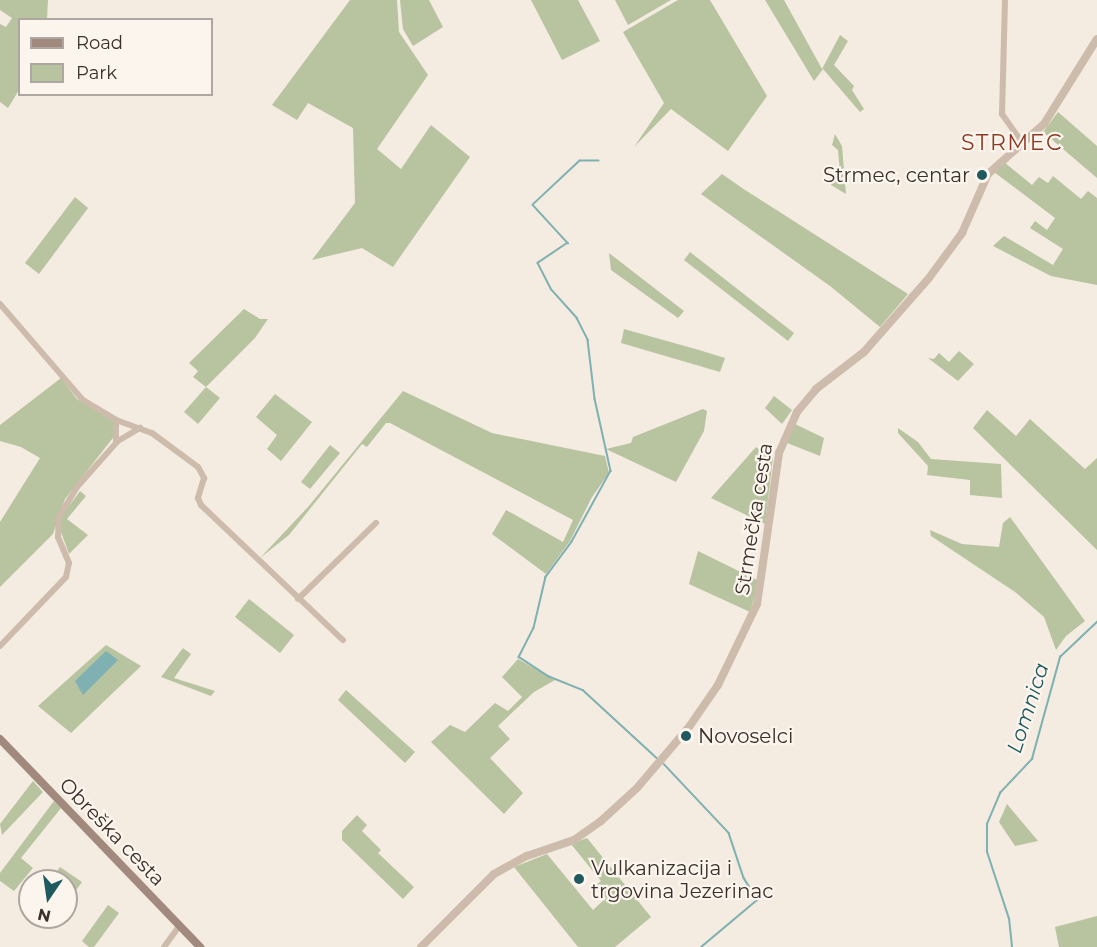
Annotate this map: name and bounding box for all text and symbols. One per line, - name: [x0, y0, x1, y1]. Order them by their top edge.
- legend: [18, 18, 213, 96]
- text: Road: [76, 32, 123, 54]
- text: Park: [76, 62, 117, 84]
- district label: STRMEC: [961, 130, 1063, 156]
- place label: Strmec, centar: [823, 163, 970, 187]
- marker: Strmec, centar: [975, 168, 989, 182]
- street label: Strmečka cesta: [730, 441, 778, 597]
- water label: Lomnica: [1002, 660, 1054, 756]
- place label: Novoselci: [698, 724, 793, 748]
- marker: Novoselci: [679, 729, 693, 743]
- street label: Obreška cesta: [54, 773, 170, 891]
- place label: Vulkanizacija i trgovina Jezerinac: [591, 856, 774, 903]
- north arrow: [18, 869, 78, 929]
- marker: Vulkanizacija i trgovina Jezerinac: [572, 872, 586, 886]
- text: N: [36, 904, 53, 926]

